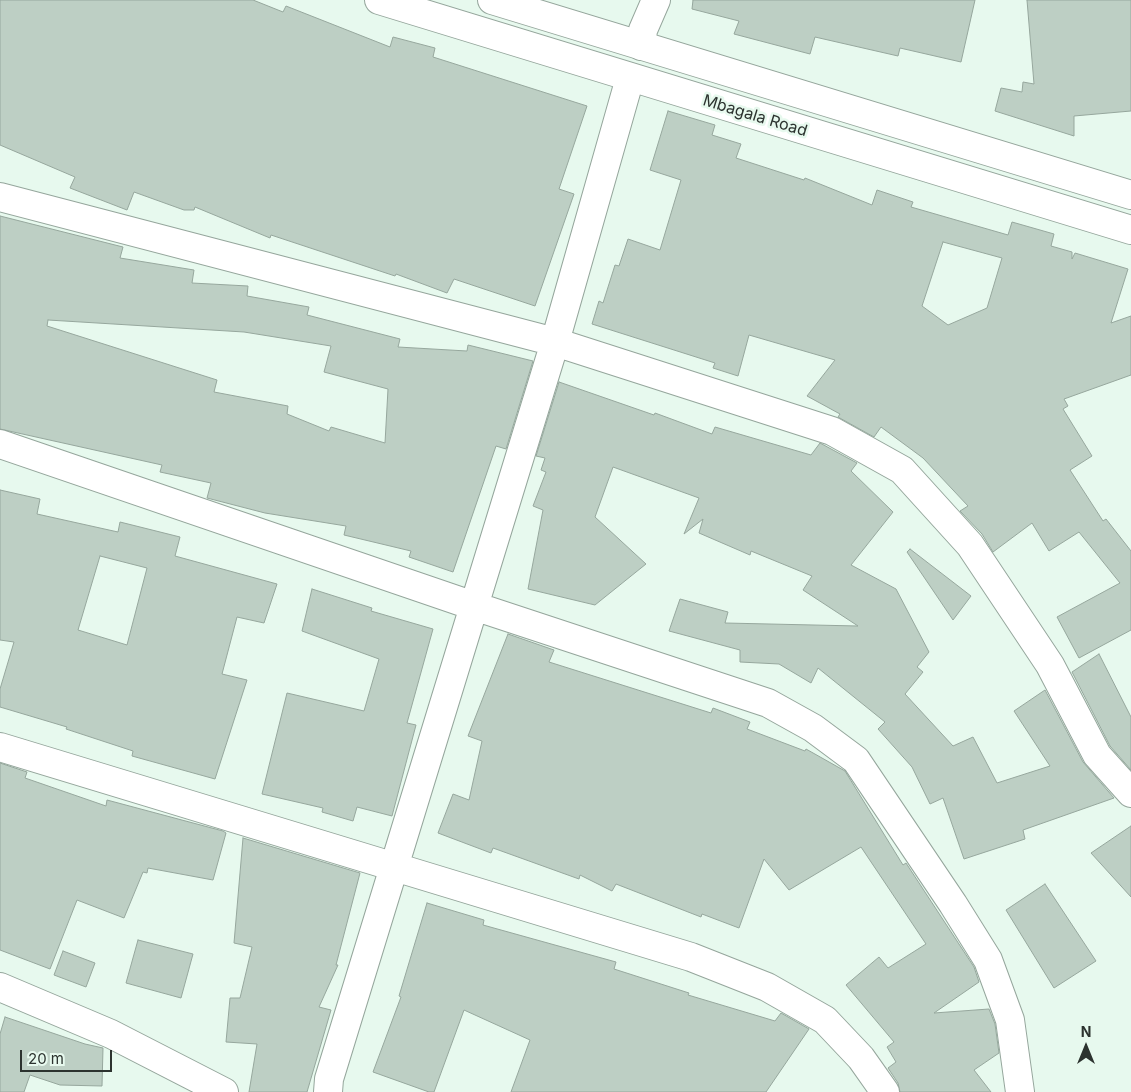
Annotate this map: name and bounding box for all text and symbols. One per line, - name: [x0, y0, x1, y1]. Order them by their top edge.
- street label: Mbagala Road: [700, 91, 810, 141]
- north arrow: [1061, 1022, 1111, 1072]
- text: N: [1081, 1023, 1091, 1040]
- scale bar: [22, 1040, 115, 1072]
- text: 20 m: [28, 1049, 64, 1068]

